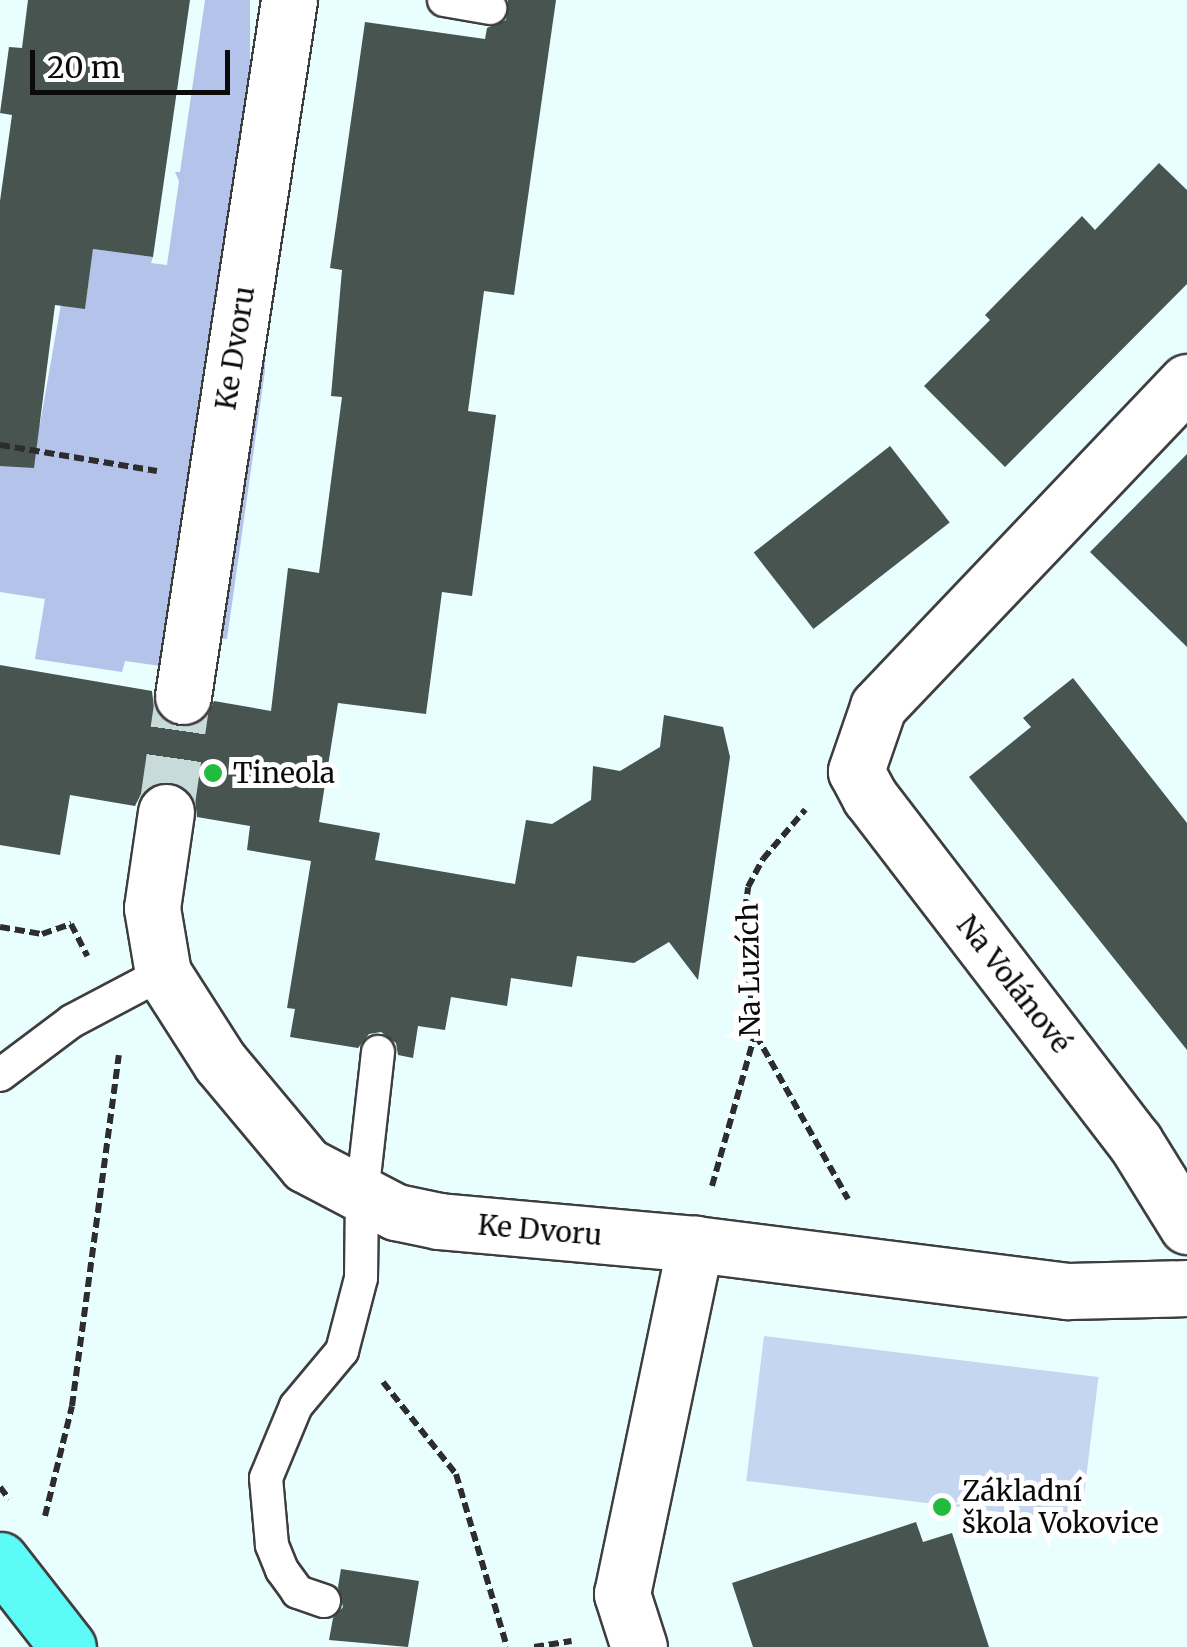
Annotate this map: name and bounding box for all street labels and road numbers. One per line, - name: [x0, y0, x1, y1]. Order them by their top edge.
- street label: Ke Dvoru: [209, 284, 261, 412]
- street label: Na Luzích: [731, 903, 767, 1037]
- street label: Na Volánové: [950, 909, 1078, 1059]
- street label: Ke Dvoru: [476, 1208, 604, 1252]

